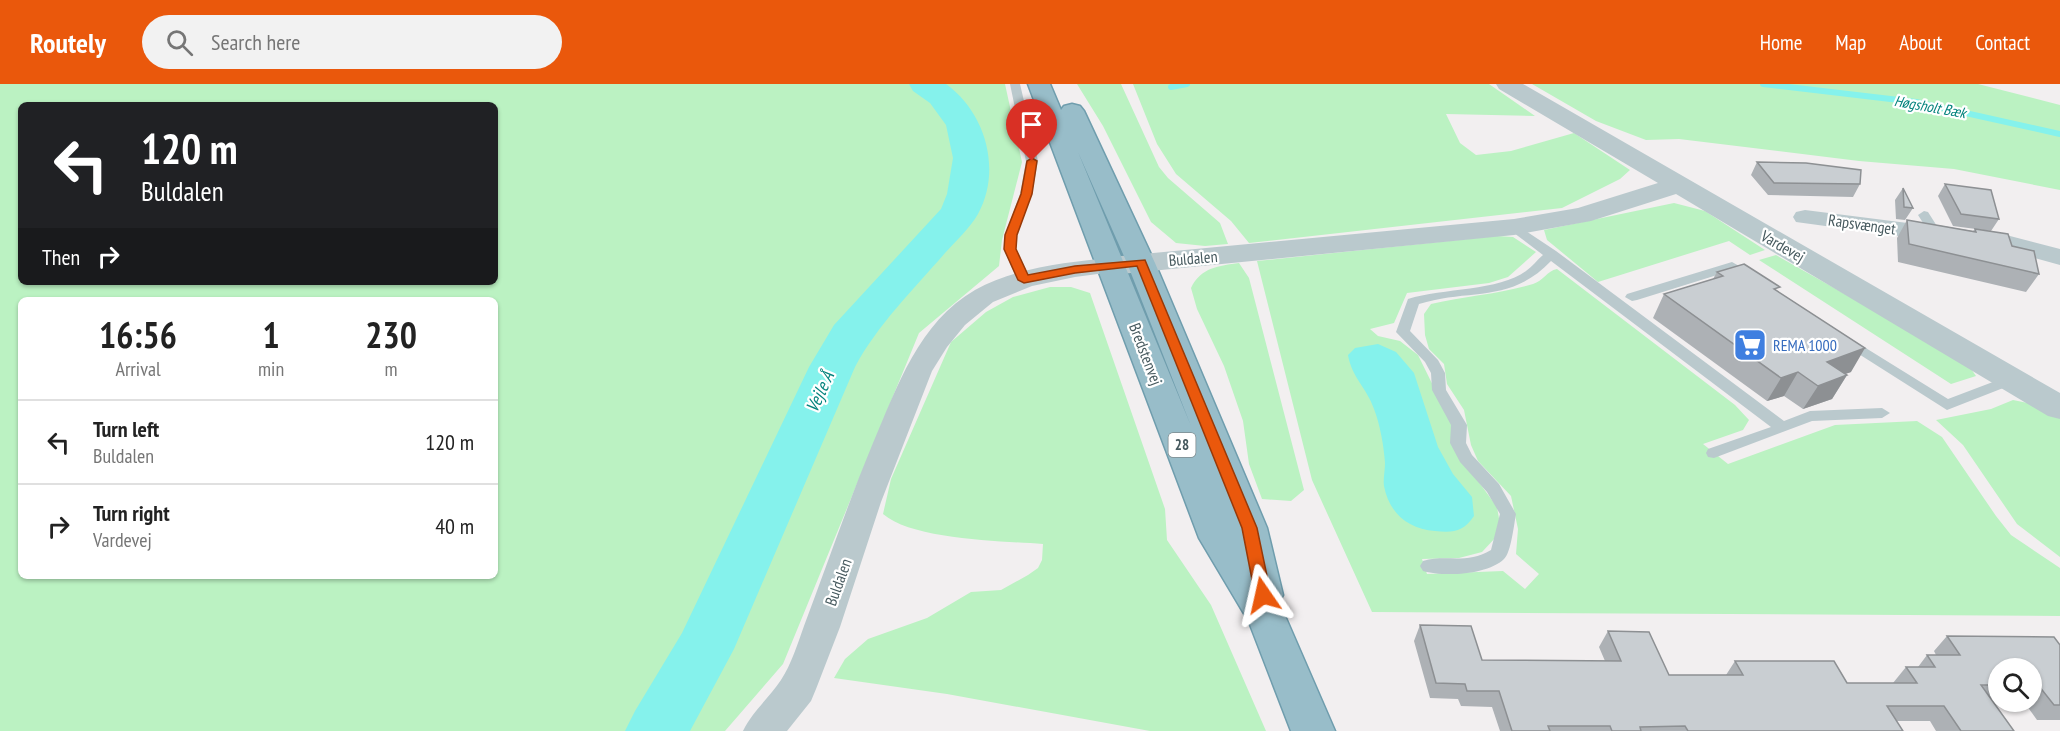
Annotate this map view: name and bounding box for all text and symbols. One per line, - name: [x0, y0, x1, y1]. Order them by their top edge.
- search box: [142, 15, 562, 69]
- text: Routely: [30, 24, 106, 61]
- icon: search: [163, 26, 196, 59]
- text: Search here: [211, 28, 300, 56]
- text: Home: [1760, 29, 1802, 56]
- text: Map: [1835, 29, 1866, 56]
- text: About: [1899, 29, 1942, 56]
- text: Contact: [1975, 29, 2030, 56]
- water label: Høgsholt Bæk: [1893, 91, 1970, 123]
- pin: [1006, 99, 1057, 161]
- icon: arrive: [1015, 108, 1048, 141]
- text: 120 m: [141, 121, 238, 176]
- icon: left: [42, 126, 120, 204]
- text: Buldalen: [141, 174, 224, 208]
- street label: Rapsvænget: [1827, 209, 1898, 239]
- street label: Vardevej: [1757, 225, 1808, 266]
- icon: right: [92, 240, 125, 273]
- text: Then: [42, 243, 80, 271]
- street label: Buldalen: [1168, 246, 1218, 270]
- text: 16:56: [99, 311, 177, 358]
- text: 1: [262, 311, 280, 358]
- text: 230: [365, 311, 417, 358]
- street label: Bredstenvej: [1125, 320, 1167, 388]
- supermarket icon: REMA 1000: [1732, 327, 1768, 363]
- place label: REMA 1000: [1773, 335, 1837, 355]
- text: Arrival: [115, 356, 161, 382]
- text: min: [258, 356, 284, 382]
- text: m: [385, 356, 398, 382]
- water label: Vejle Å: [800, 366, 840, 416]
- text: Turn left: [93, 415, 159, 443]
- icon: left: [42, 426, 75, 459]
- text: 120 m: [425, 428, 474, 456]
- road number: 28: [1168, 433, 1196, 457]
- text: Buldalen: [93, 443, 154, 469]
- text: Turn right: [93, 499, 170, 527]
- icon: right: [42, 510, 75, 543]
- text: 40 m: [435, 512, 474, 540]
- text: Vardevej: [93, 527, 152, 553]
- street label: Buldalen: [820, 556, 856, 608]
- position arrow: [1231, 563, 1295, 627]
- map controls: [1988, 658, 2042, 712]
- button: search: [1988, 658, 2042, 712]

